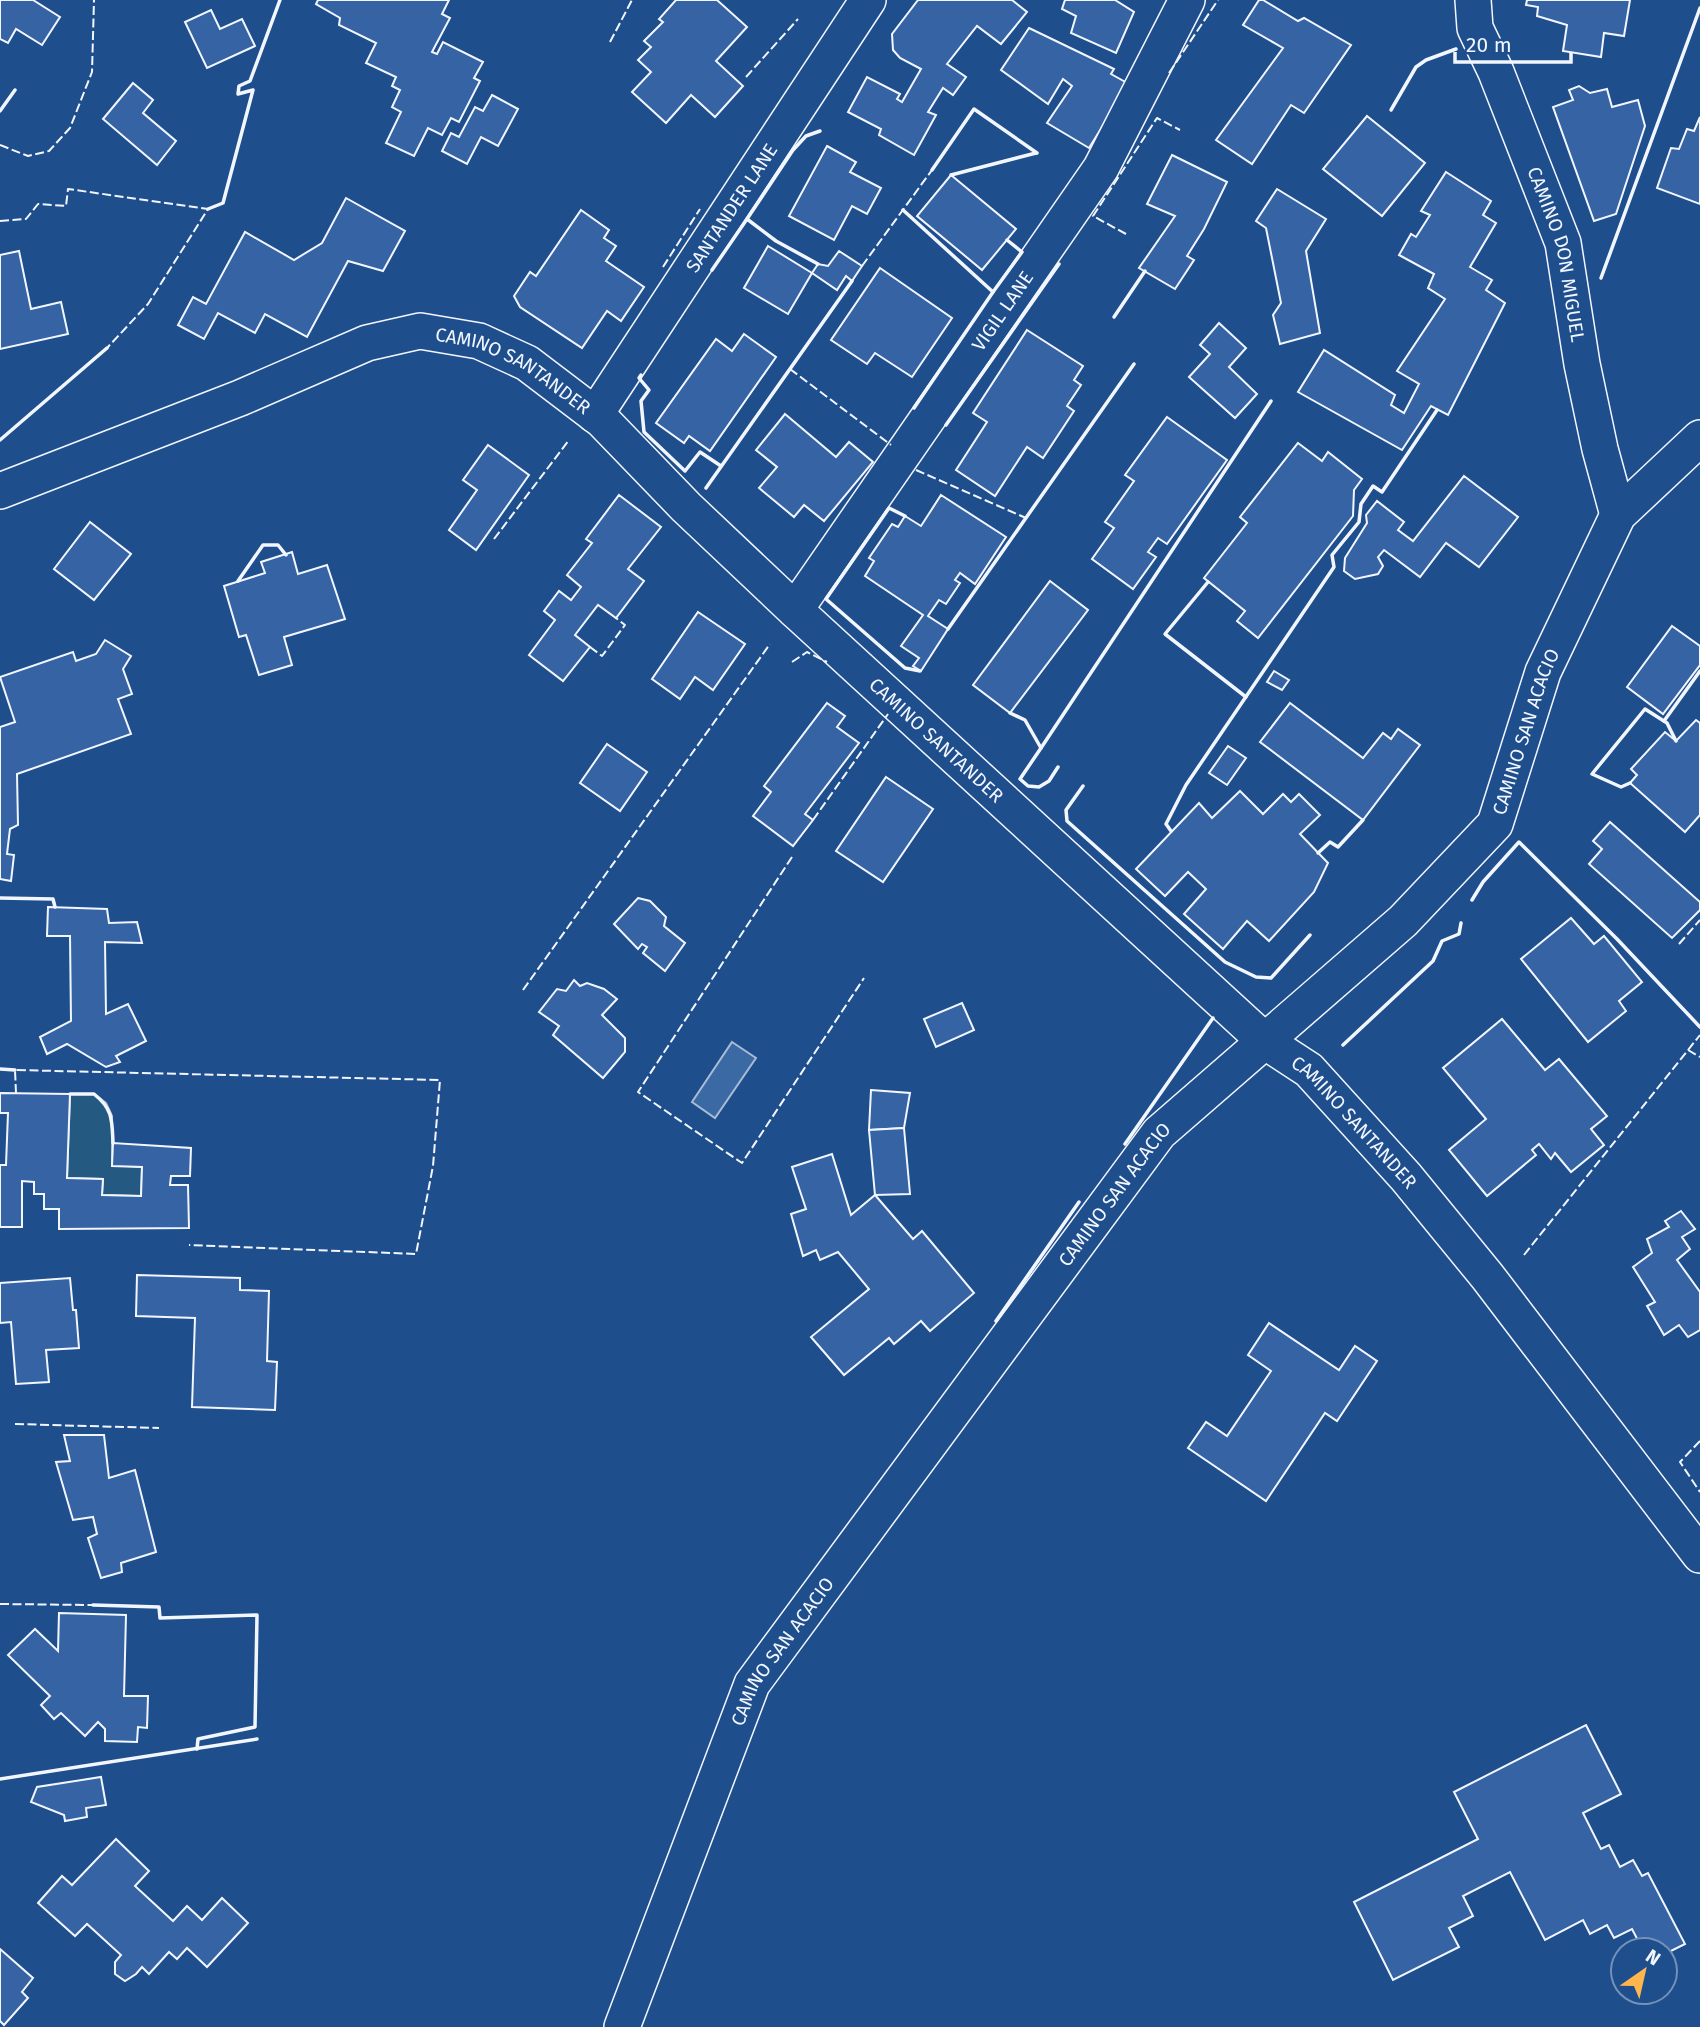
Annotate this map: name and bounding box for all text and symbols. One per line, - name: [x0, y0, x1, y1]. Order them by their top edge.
- scale bar: [1455, 21, 1570, 65]
- text: 20 m: [1466, 32, 1512, 58]
- street label: SANTANDER LANE: [681, 139, 782, 277]
- street label: CAMINO DON MIGUEL: [1522, 163, 1589, 344]
- street label: VIGIL LANE: [967, 267, 1038, 355]
- street label: CAMINO SANTANDER: [434, 323, 596, 420]
- street label: CAMINO SAN ACACIO: [1488, 645, 1564, 818]
- street label: CAMINO SANTANDER: [864, 673, 1008, 808]
- street label: CAMINO SANTANDER: [1287, 1051, 1422, 1194]
- street label: CAMINO SAN ACACIO: [1053, 1117, 1175, 1271]
- street label: CAMINO SAN ACACIO: [726, 1573, 839, 1729]
- north arrow: [1609, 1936, 1679, 2006]
- text: N: [1642, 1944, 1665, 1970]

